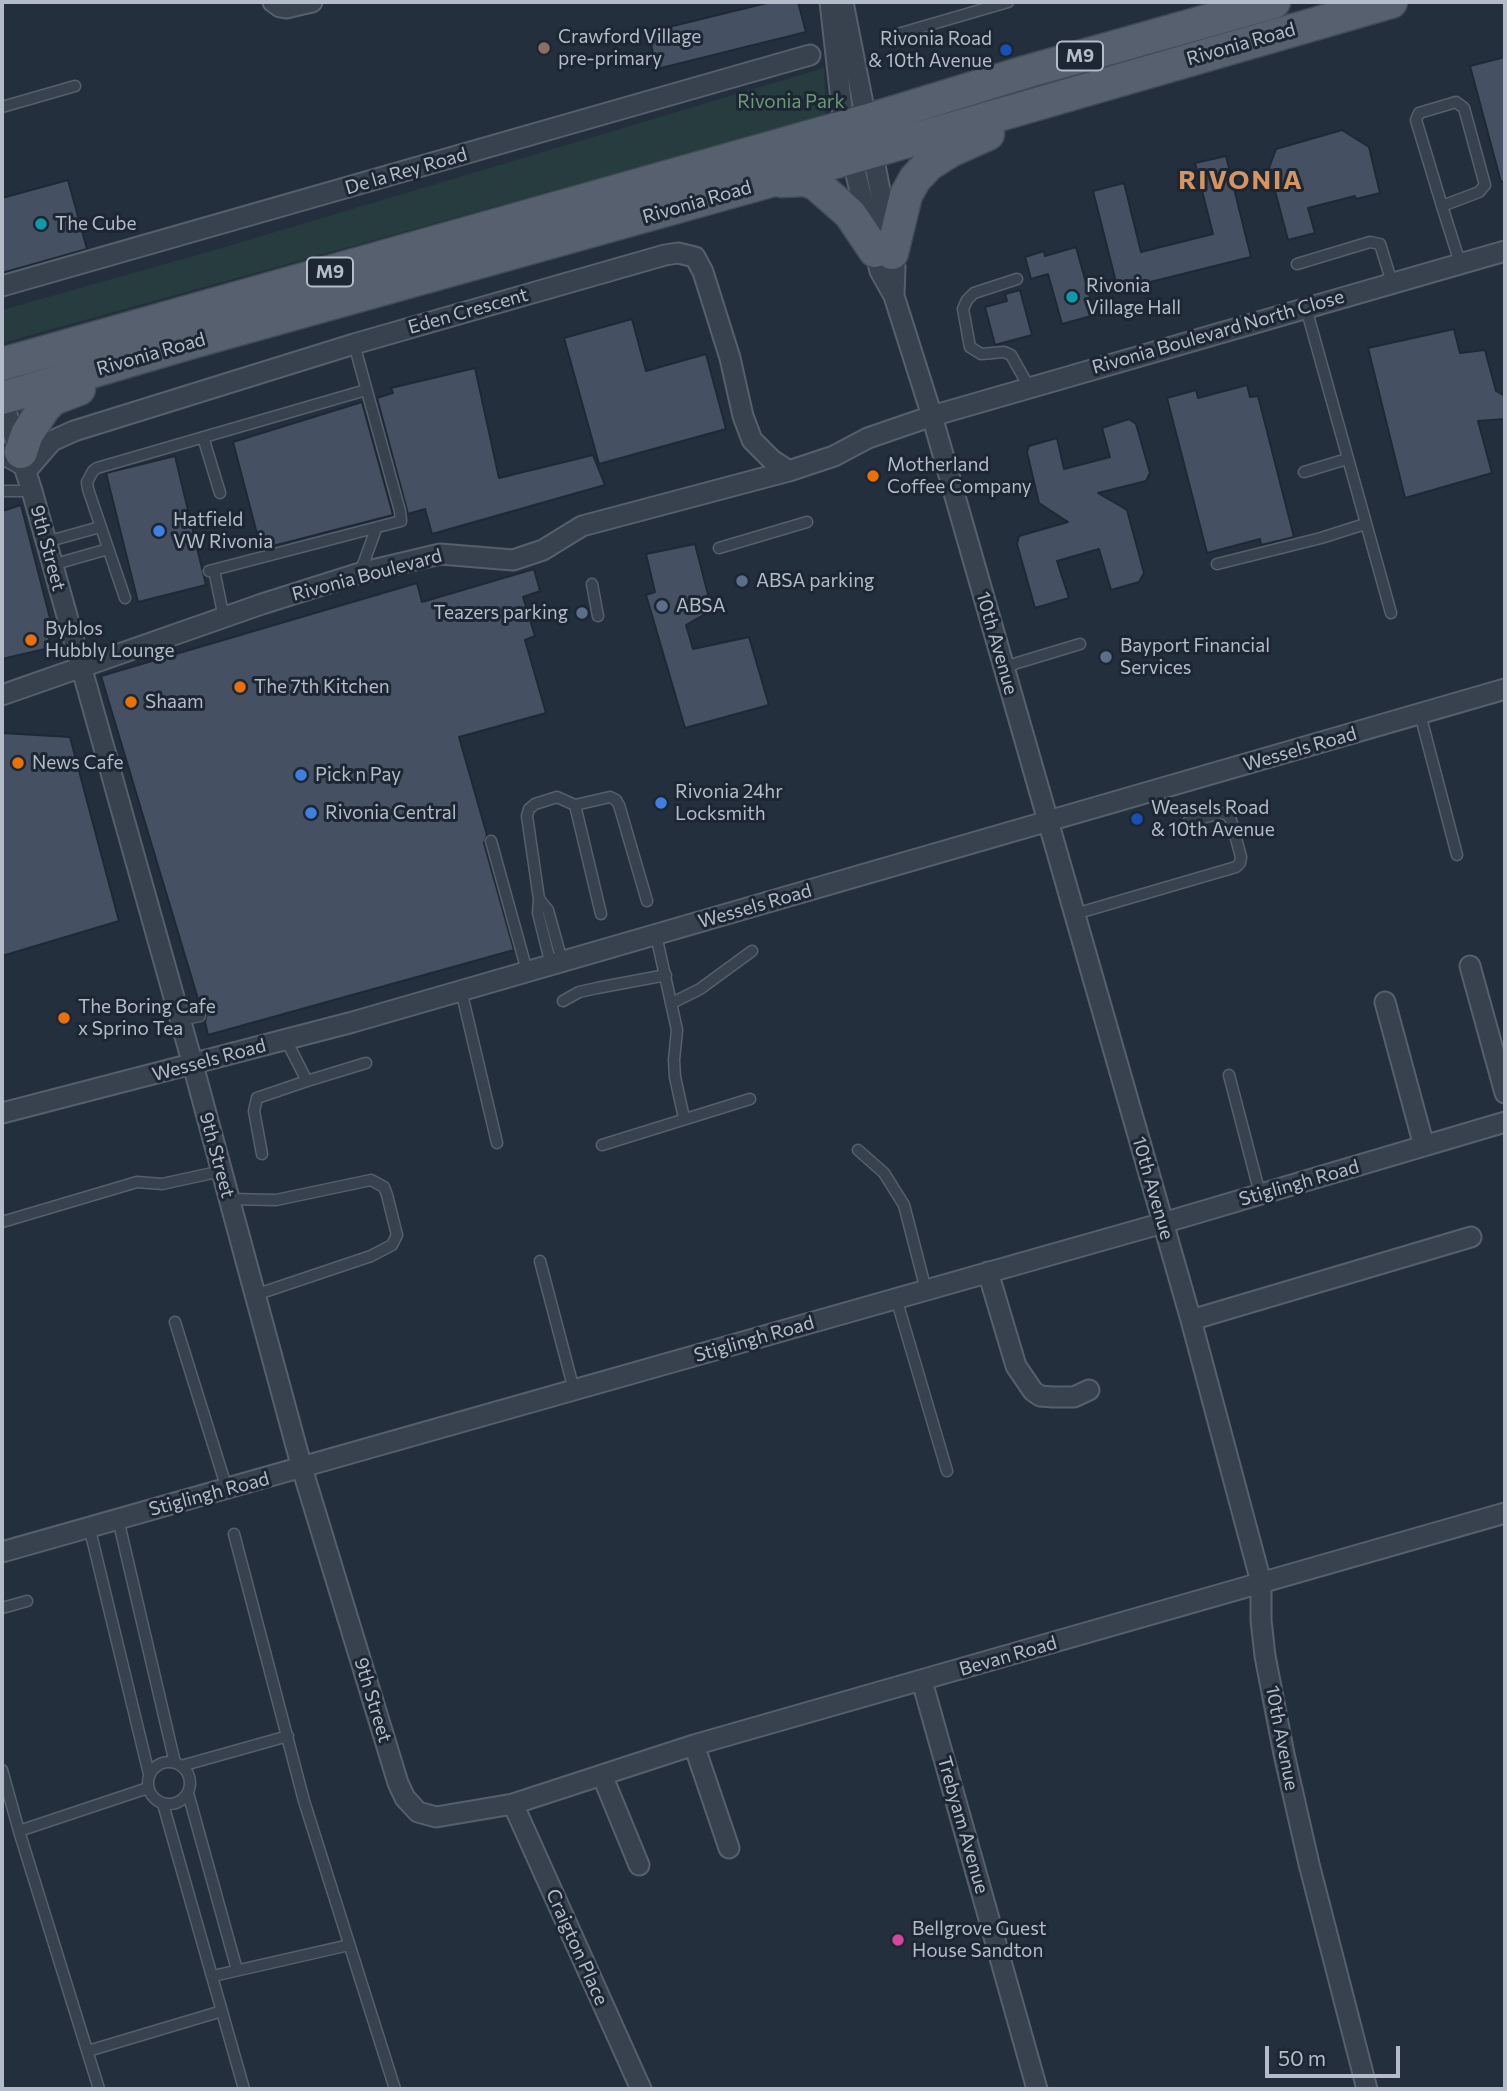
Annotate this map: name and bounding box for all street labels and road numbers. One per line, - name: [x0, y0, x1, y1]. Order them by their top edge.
- street label: Rivonia Road: [1184, 18, 1298, 70]
- road number: M9: [1057, 42, 1103, 70]
- street label: De la Rey Road: [342, 143, 470, 199]
- street label: Rivonia Road: [640, 176, 754, 228]
- road number: M9: [307, 258, 353, 286]
- street label: Eden Crescent: [405, 283, 531, 339]
- street label: Rivonia Boulevard North Close: [1089, 285, 1347, 379]
- street label: Rivonia Road: [94, 328, 208, 380]
- street label: 9th Street: [26, 503, 70, 593]
- street label: Rivonia Boulevard: [290, 544, 444, 606]
- street label: 10th Avenue: [971, 589, 1023, 697]
- street label: Wessels Road: [1241, 722, 1359, 776]
- street label: Wessels Road: [696, 879, 814, 933]
- street label: Wessels Road: [150, 1034, 268, 1086]
- street label: 9th Street: [195, 1110, 239, 1200]
- street label: 10th Avenue: [1127, 1134, 1179, 1242]
- street label: Stiglingh Road: [1236, 1155, 1362, 1211]
- street label: Stiglingh Road: [691, 1311, 817, 1367]
- street label: Stiglingh Road: [146, 1467, 272, 1521]
- street label: Bevan Road: [957, 1631, 1059, 1681]
- street label: 9th Street: [349, 1655, 397, 1745]
- street label: 10th Avenue: [1261, 1684, 1303, 1792]
- street label: Trebyam Avenue: [932, 1754, 994, 1896]
- street label: Craigton Place: [541, 1885, 613, 2009]

